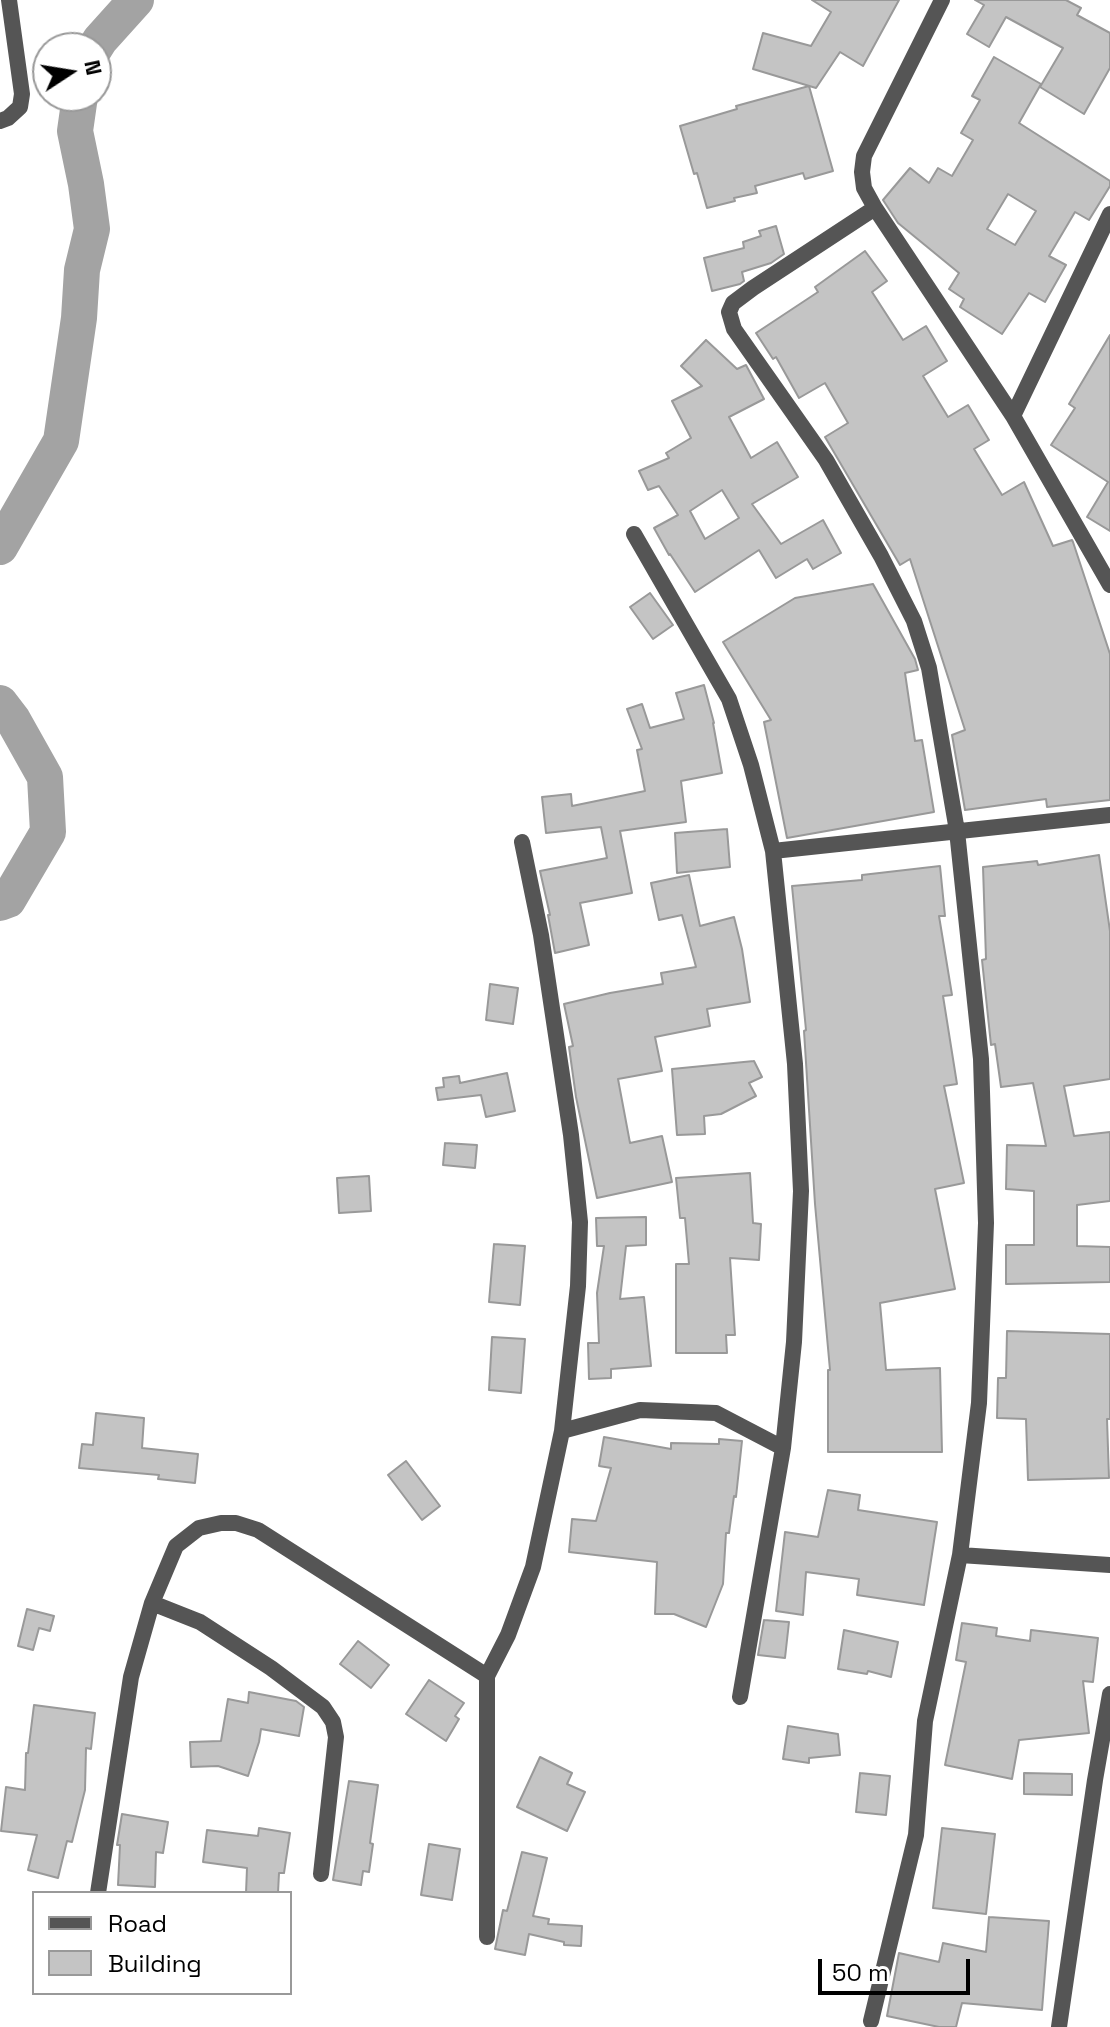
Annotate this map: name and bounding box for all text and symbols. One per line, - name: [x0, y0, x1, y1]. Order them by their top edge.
- north arrow: [32, 32, 112, 112]
- text: N: [78, 57, 109, 78]
- legend: [32, 1891, 292, 1995]
- text: Road: [108, 1908, 167, 1939]
- scale bar: [822, 1943, 974, 1993]
- text: Building: [108, 1948, 202, 1979]
- text: 50 m: [832, 1957, 889, 1988]

